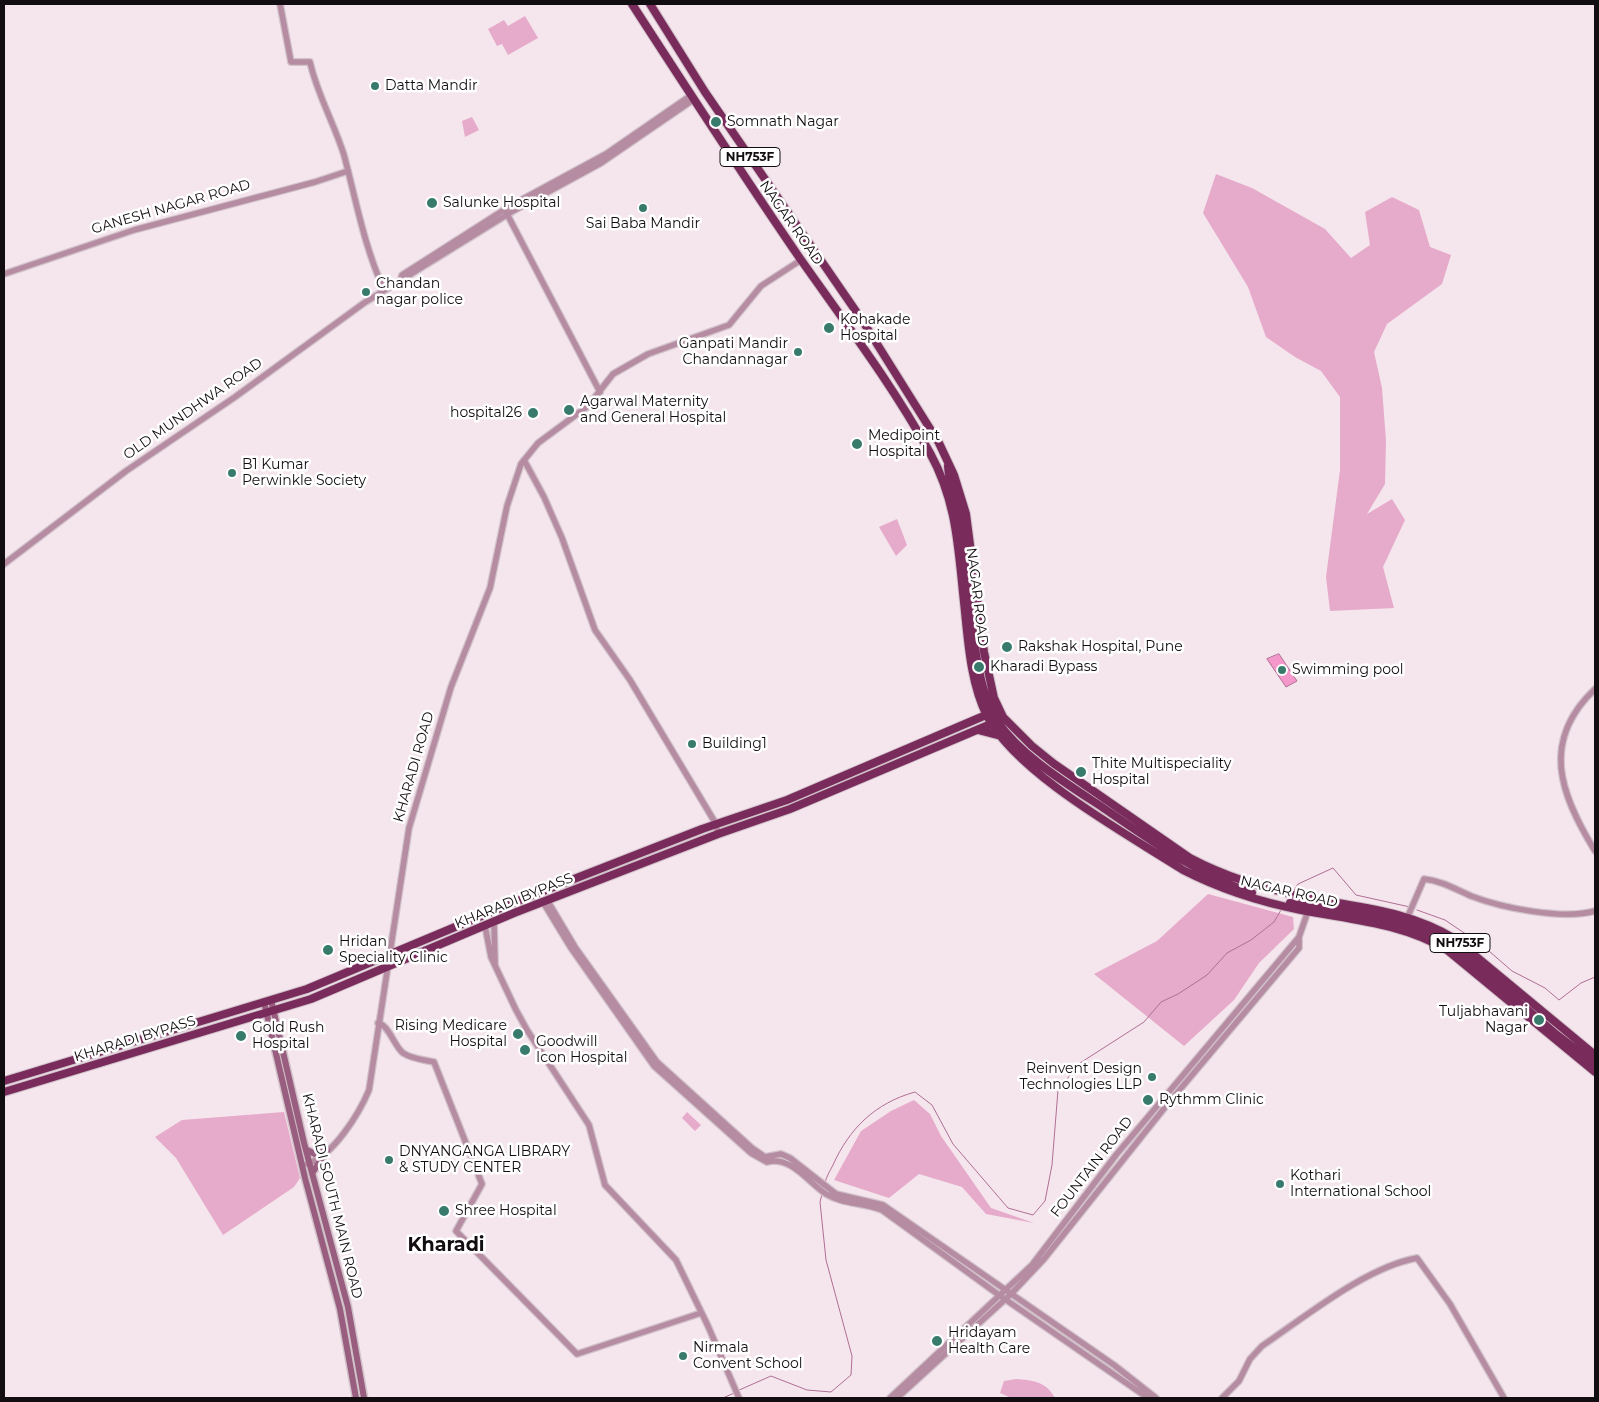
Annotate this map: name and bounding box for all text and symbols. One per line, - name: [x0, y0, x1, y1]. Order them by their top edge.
- place label: Datta Mandir: [385, 78, 478, 94]
- marker: Datta Mandir: [369, 80, 381, 92]
- place label: Somnath Nagar: [727, 114, 839, 130]
- marker: Somnath Nagar: [709, 115, 723, 129]
- road number: NH753F: [720, 148, 780, 166]
- street label: GANESH NAGAR ROAD: [90, 176, 252, 238]
- street label: NAGAR ROAD: [756, 178, 826, 268]
- place label: Salunke Hospital: [443, 195, 560, 211]
- marker: Salunke Hospital: [425, 196, 439, 210]
- marker: Sai Baba Mandir: [637, 202, 649, 214]
- place label: Sai Baba Mandir: [586, 216, 700, 232]
- place label: Chandan nagar police: [376, 276, 463, 308]
- marker: Chandan nagar police: [360, 286, 372, 298]
- place label: Kohakade Hospital: [840, 312, 911, 344]
- marker: Kohakade Hospital: [822, 321, 836, 335]
- place label: Ganpati Mandir Chandannagar: [679, 336, 788, 368]
- marker: Ganpati Mandir Chandannagar: [792, 346, 804, 358]
- street label: OLD MUNDHWA ROAD: [120, 355, 266, 463]
- place label: Agarwal Maternity and General Hospital: [580, 394, 726, 427]
- marker: Agarwal Maternity and General Hospital: [562, 403, 576, 417]
- place label: hospital26: [450, 405, 522, 421]
- marker: hospital26: [526, 406, 540, 420]
- place label: Medipoint Hospital: [868, 428, 940, 461]
- marker: Medipoint Hospital: [850, 437, 864, 451]
- place label: B1 Kumar Perwinkle Society: [242, 457, 366, 490]
- marker: B1 Kumar Perwinkle Society: [226, 467, 238, 479]
- street label: NAGAR ROAD: [963, 547, 991, 647]
- place label: Rakshak Hospital, Pune: [1018, 639, 1183, 655]
- marker: Rakshak Hospital, Pune: [1000, 640, 1014, 654]
- place label: Kharadi Bypass: [990, 659, 1097, 675]
- marker: Kharadi Bypass: [972, 660, 986, 674]
- place label: Swimming pool: [1292, 662, 1404, 678]
- marker: Swimming pool: [1276, 664, 1288, 676]
- street label: KHARADI ROAD: [390, 710, 438, 824]
- place label: Building1: [702, 736, 767, 752]
- marker: Building1: [686, 738, 698, 750]
- place label: Thite Multispeciality Hospital: [1092, 756, 1231, 789]
- marker: Thite Multispeciality Hospital: [1074, 765, 1088, 779]
- street label: KHARADI BYPASS: [452, 870, 576, 932]
- street label: NAGAR ROAD: [1239, 873, 1339, 911]
- place label: Hridan Speciality Clinic: [339, 934, 448, 966]
- road number: NH753F: [1430, 934, 1490, 952]
- marker: Hridan Speciality Clinic: [321, 943, 335, 957]
- place label: Tuljabhavani Nagar: [1439, 1004, 1528, 1036]
- street label: KHARADI BYPASS: [72, 1013, 198, 1065]
- marker: Tuljabhavani Nagar: [1532, 1013, 1546, 1027]
- place label: Rising Medicare Hospital: [395, 1018, 507, 1050]
- place label: Gold Rush Hospital: [252, 1020, 324, 1052]
- marker: Rising Medicare Hospital: [511, 1027, 525, 1041]
- marker: Gold Rush Hospital: [234, 1029, 248, 1043]
- place label: Goodwill Icon Hospital: [536, 1034, 627, 1066]
- marker: Goodwill Icon Hospital: [518, 1043, 532, 1057]
- place label: Reinvent Design Technologies LLP: [1019, 1061, 1142, 1094]
- marker: Reinvent Design Technologies LLP: [1146, 1071, 1158, 1083]
- street label: KHARADI SOUTH MAIN ROAD: [298, 1091, 366, 1301]
- place label: Rythmm Clinic: [1159, 1092, 1264, 1108]
- marker: Rythmm Clinic: [1141, 1093, 1155, 1107]
- street label: FOUNTAIN ROAD: [1047, 1113, 1137, 1221]
- place label: DNYANGANGA LIBRARY & STUDY CENTER: [399, 1144, 570, 1176]
- marker: DNYANGANGA LIBRARY & STUDY CENTER: [383, 1154, 395, 1166]
- place label: Kothari International School: [1290, 1168, 1431, 1200]
- marker: Kothari International School: [1274, 1178, 1286, 1190]
- place label: Shree Hospital: [455, 1203, 557, 1219]
- marker: Shree Hospital: [437, 1204, 451, 1218]
- district label: Kharadi: [407, 1234, 485, 1256]
- place label: Hridayam Health Care: [948, 1325, 1030, 1358]
- marker: Hridayam Health Care: [930, 1334, 944, 1348]
- place label: Nirmala Convent School: [693, 1340, 803, 1372]
- marker: Nirmala Convent School: [677, 1350, 689, 1362]

